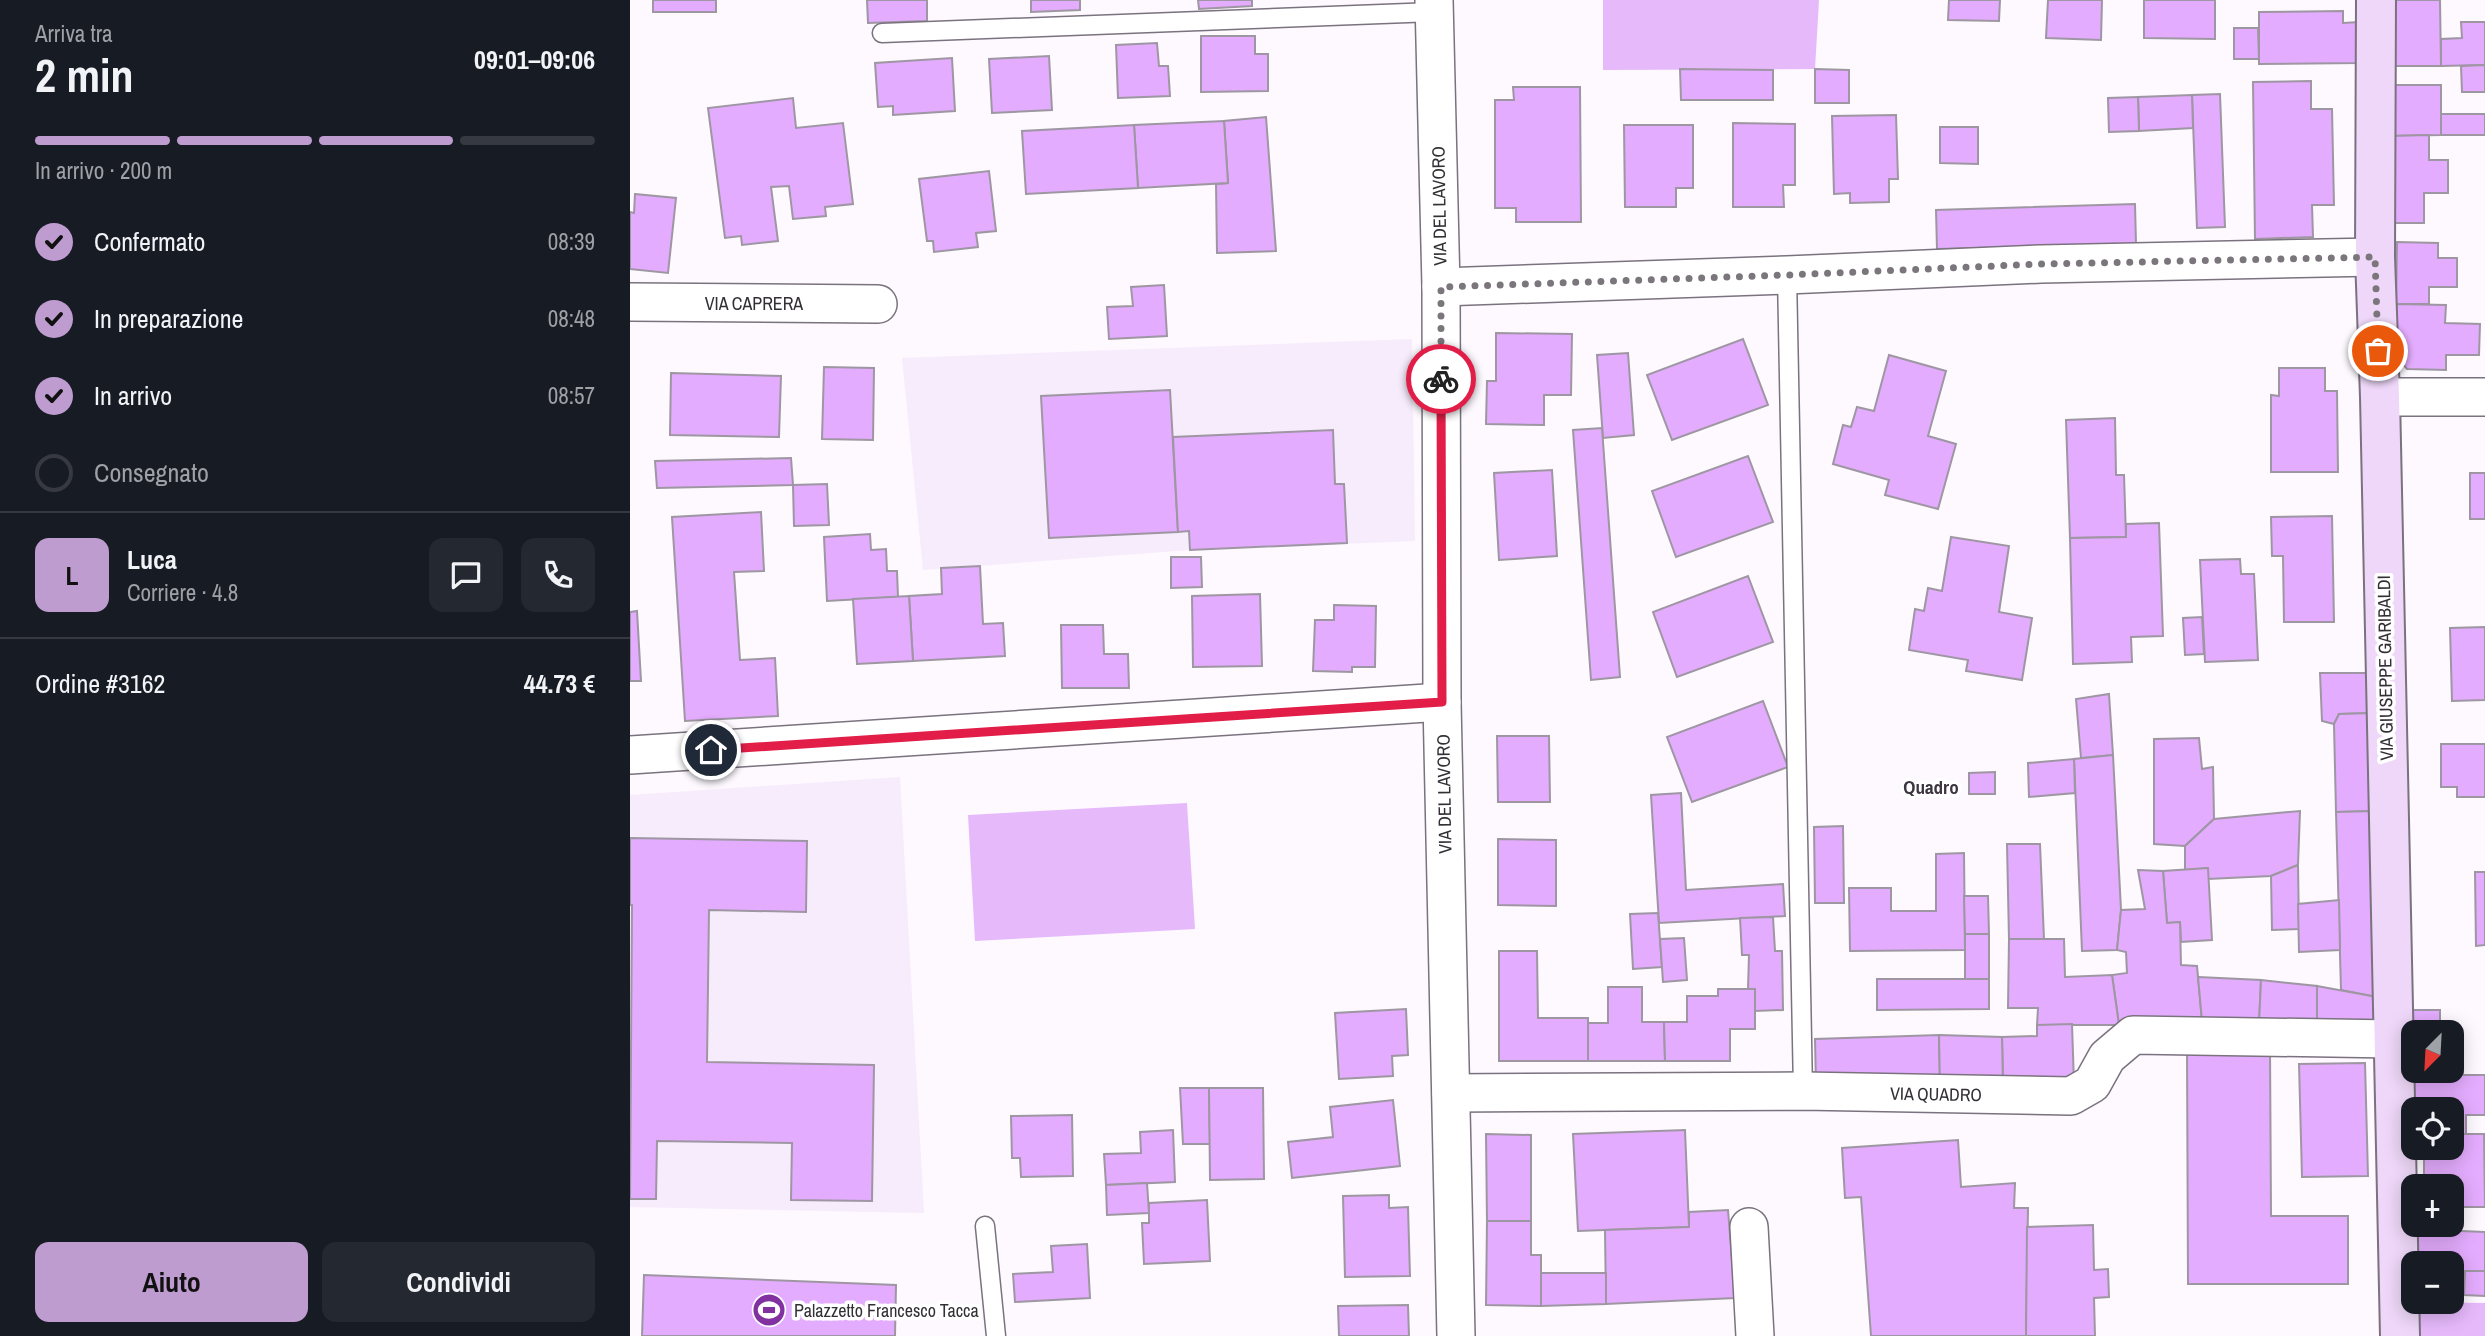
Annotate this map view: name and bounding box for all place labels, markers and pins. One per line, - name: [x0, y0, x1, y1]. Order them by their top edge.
- pin: [2348, 321, 2408, 381]
- pin: [681, 720, 741, 780]
- sports icon: Palazzetto Francesco Tacca: [750, 1291, 788, 1329]
- place label: Palazzetto Francesco Tacca: [794, 1298, 979, 1323]

